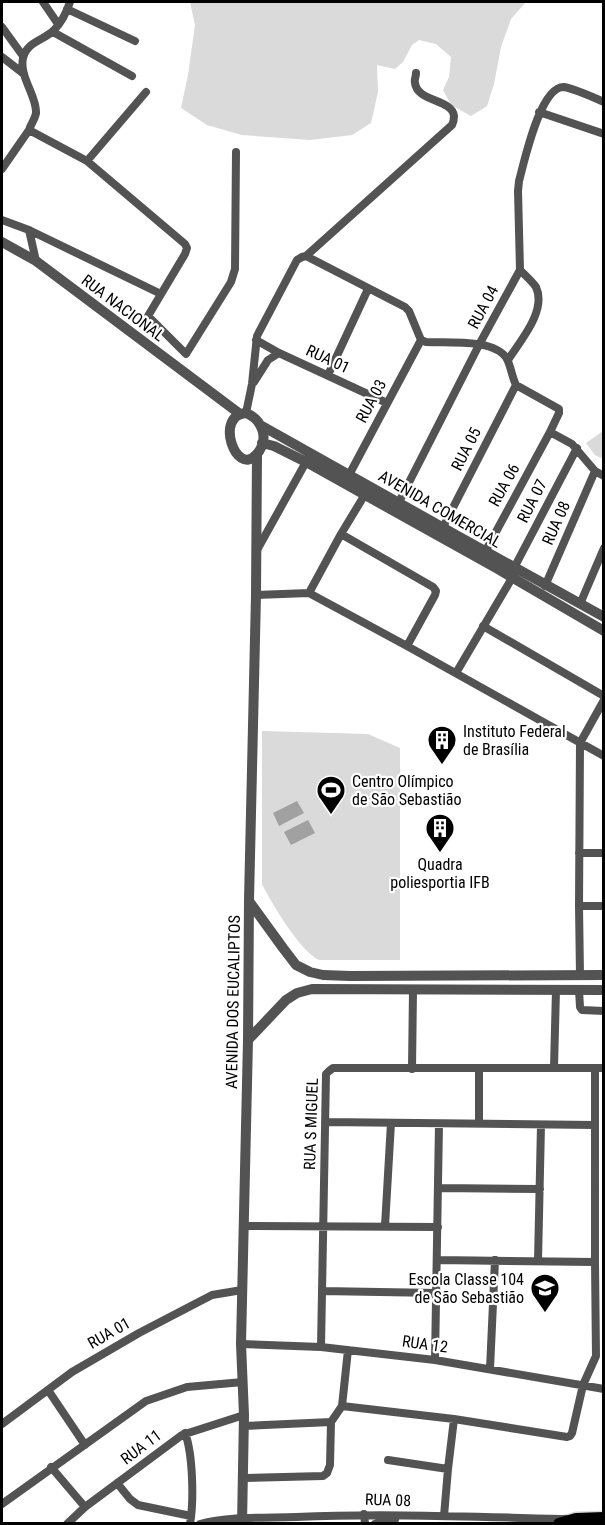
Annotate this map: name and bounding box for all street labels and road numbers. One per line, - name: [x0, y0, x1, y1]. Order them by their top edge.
- street label: RUA NACIONAL: [78, 271, 169, 346]
- street label: RUA 04: [464, 282, 502, 332]
- street label: RUA 01: [303, 341, 353, 377]
- street label: RUA 03: [352, 376, 390, 426]
- street label: RUA 05: [447, 424, 485, 474]
- street label: RUA 06: [485, 460, 524, 510]
- street label: AVENIDA COMERCIAL: [375, 466, 505, 552]
- street label: RUA 07: [513, 476, 551, 526]
- street label: RUA 08: [538, 498, 574, 548]
- street label: AVENIDA DOS EUCALIPTOS: [222, 915, 244, 1089]
- street label: RUA S MIGUEL: [300, 1077, 322, 1170]
- street label: RUA 01: [84, 1313, 134, 1353]
- street label: RUA 12: [401, 1331, 449, 1357]
- street label: RUA 11: [117, 1426, 165, 1468]
- street label: RUA 08: [365, 1490, 411, 1510]

